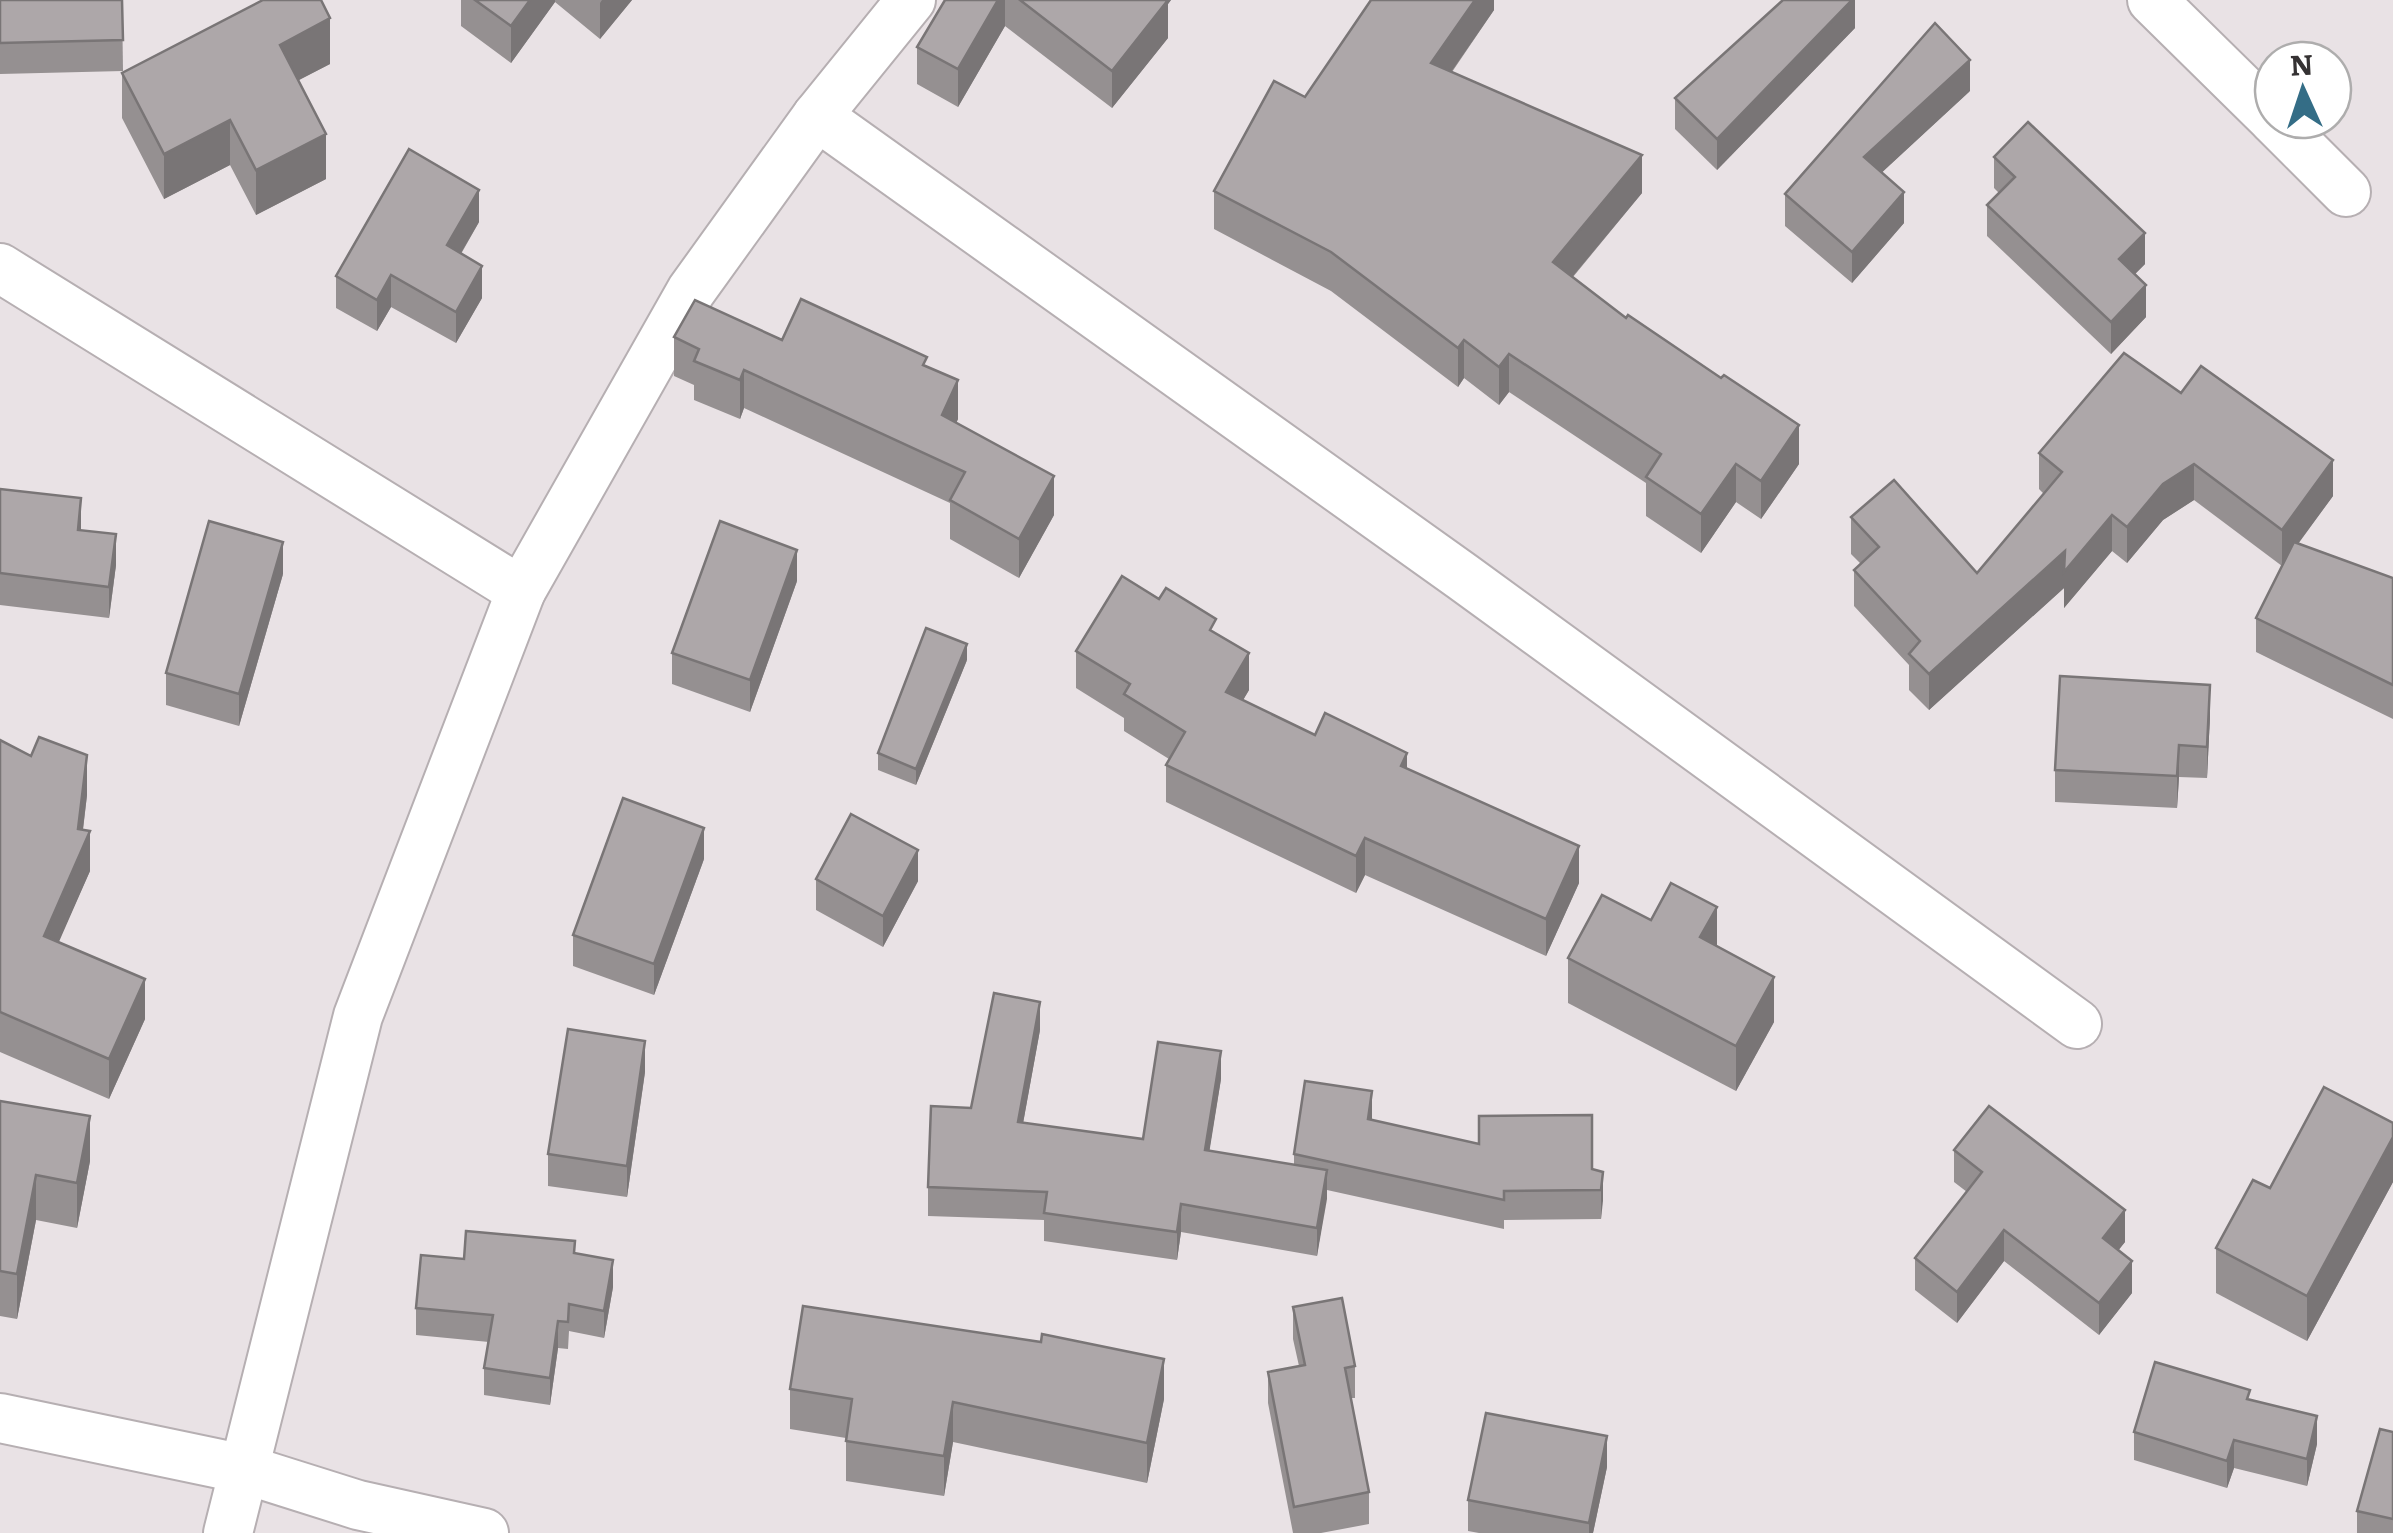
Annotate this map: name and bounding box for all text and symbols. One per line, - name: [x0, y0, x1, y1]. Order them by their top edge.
- north arrow: [2253, 40, 2353, 140]
- text: N: [2289, 41, 2314, 85]

